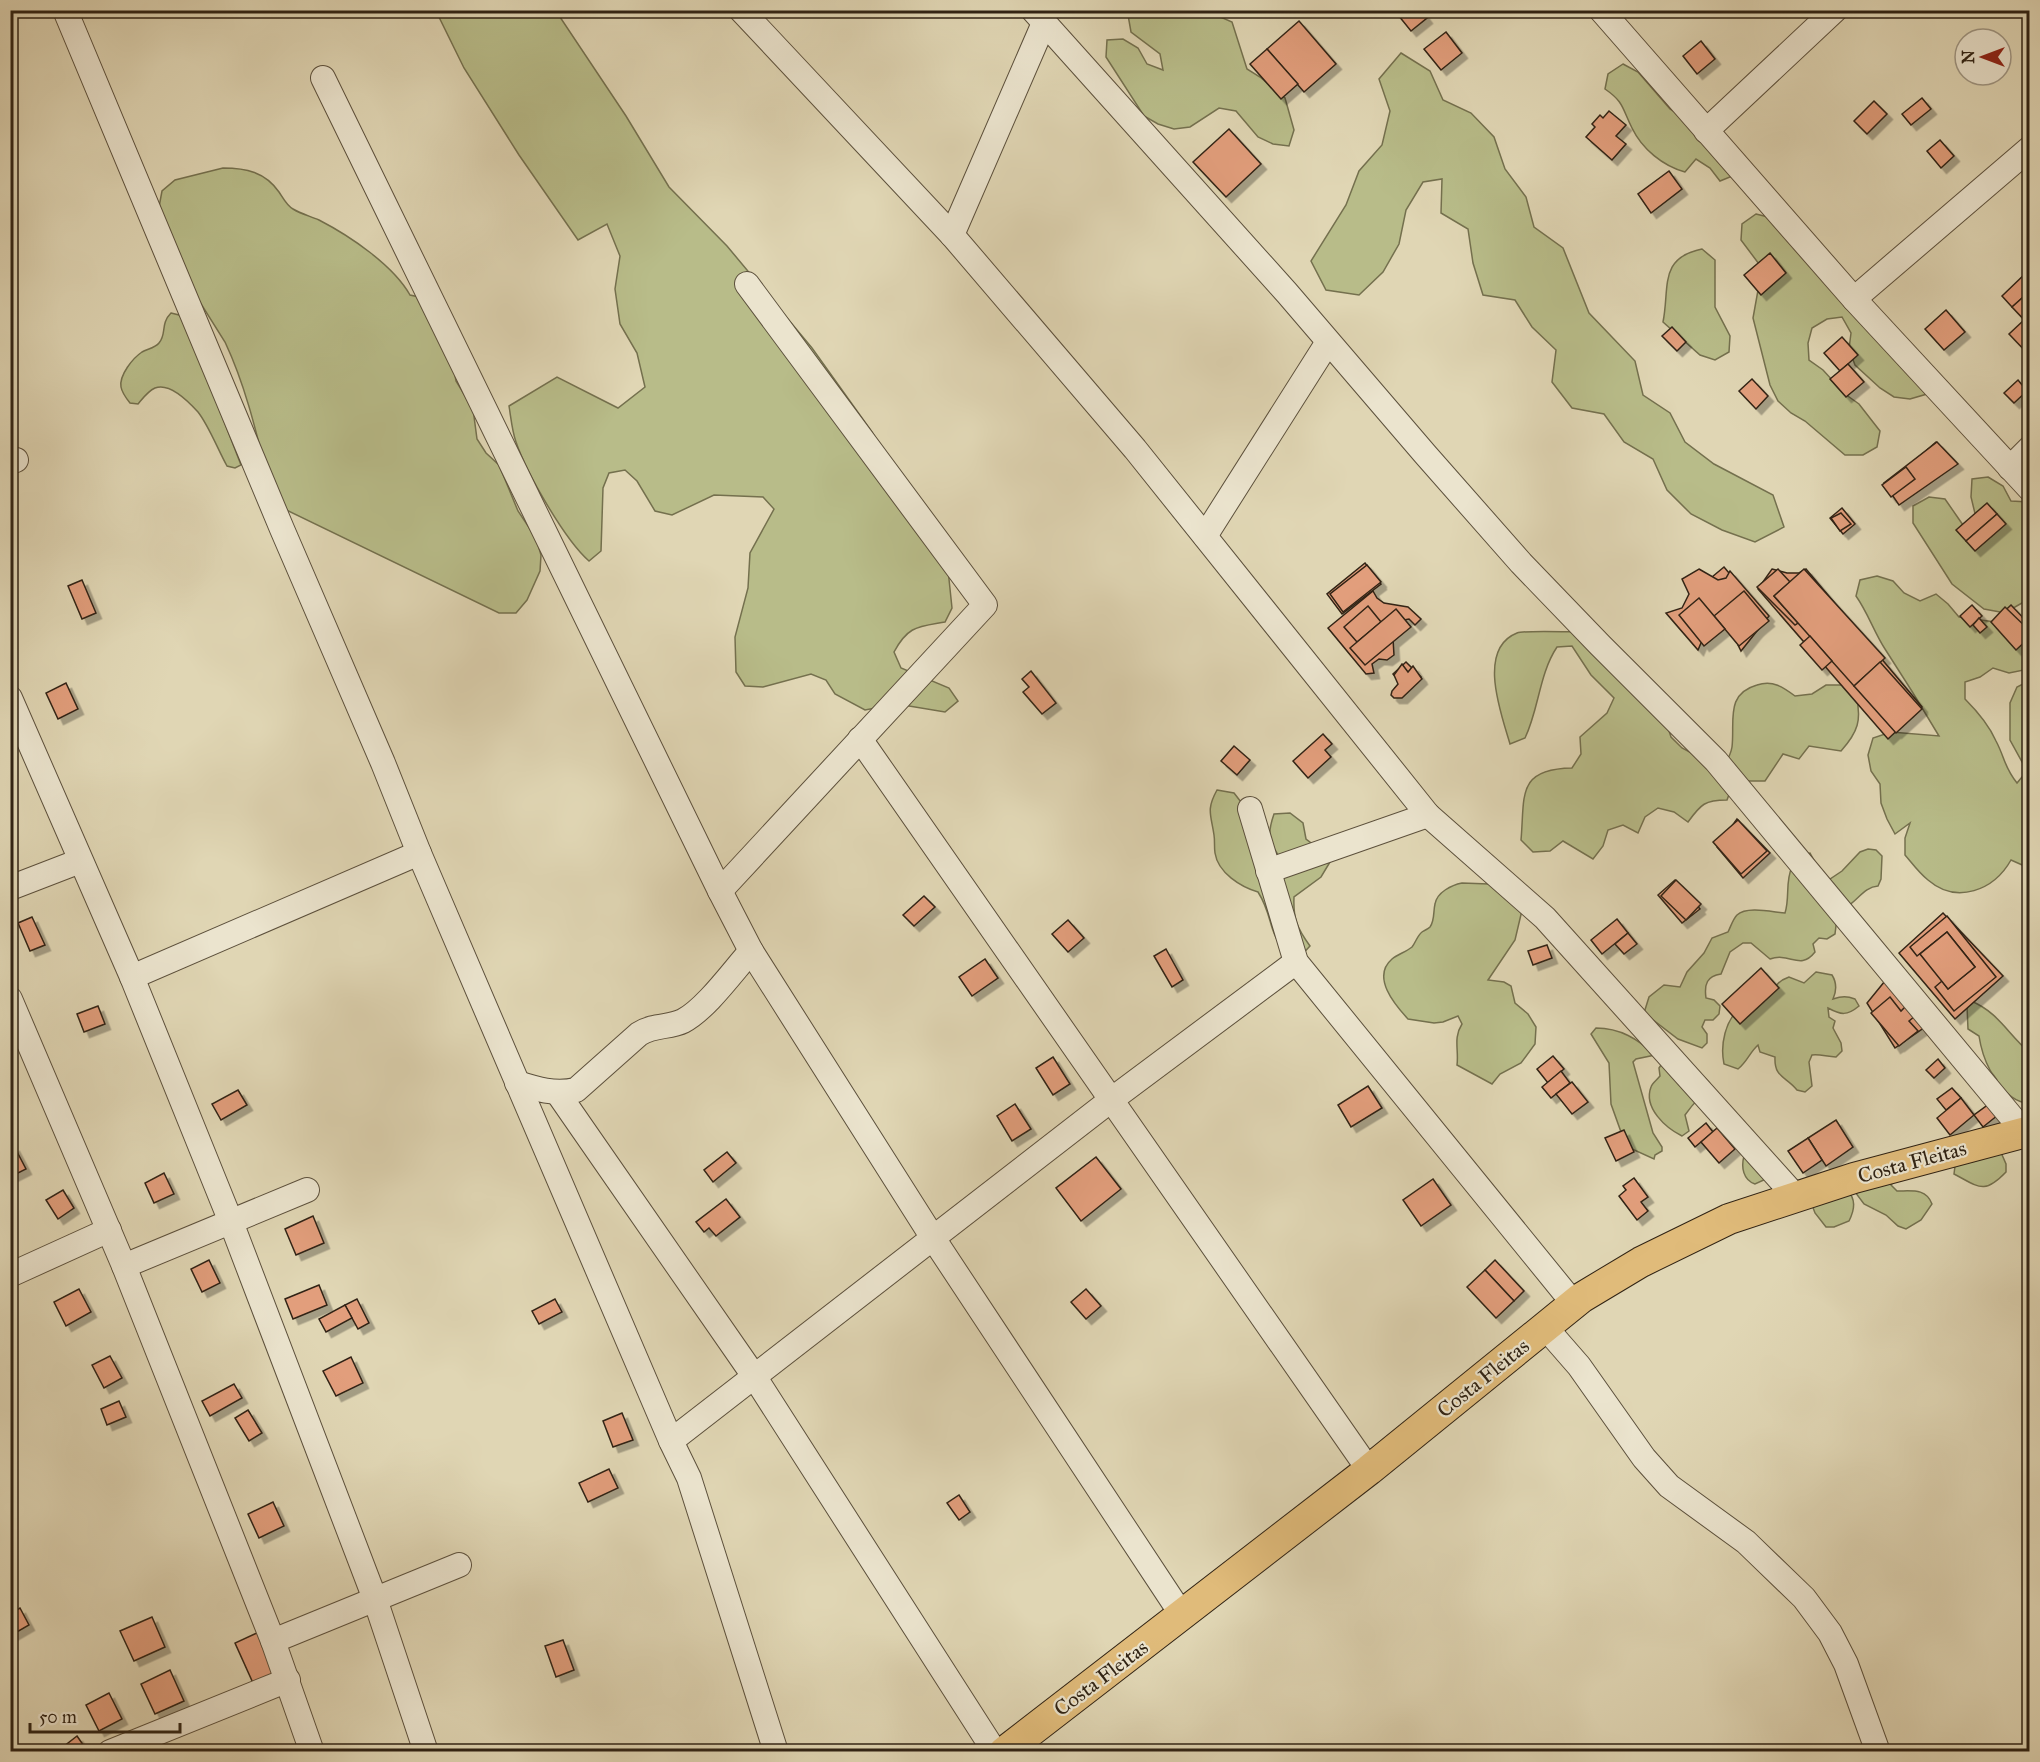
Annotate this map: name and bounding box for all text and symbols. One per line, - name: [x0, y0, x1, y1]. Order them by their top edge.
- north arrow: [1953, 27, 2013, 87]
- text: N: [1959, 50, 1978, 64]
- street label: Costa Fleitas: [1855, 1135, 1969, 1189]
- street label: Costa Fleitas: [1432, 1333, 1534, 1423]
- street label: Costa Fleitas: [1049, 1634, 1153, 1722]
- scale bar: [30, 1696, 180, 1734]
- text: 50 m: [39, 1706, 77, 1728]

